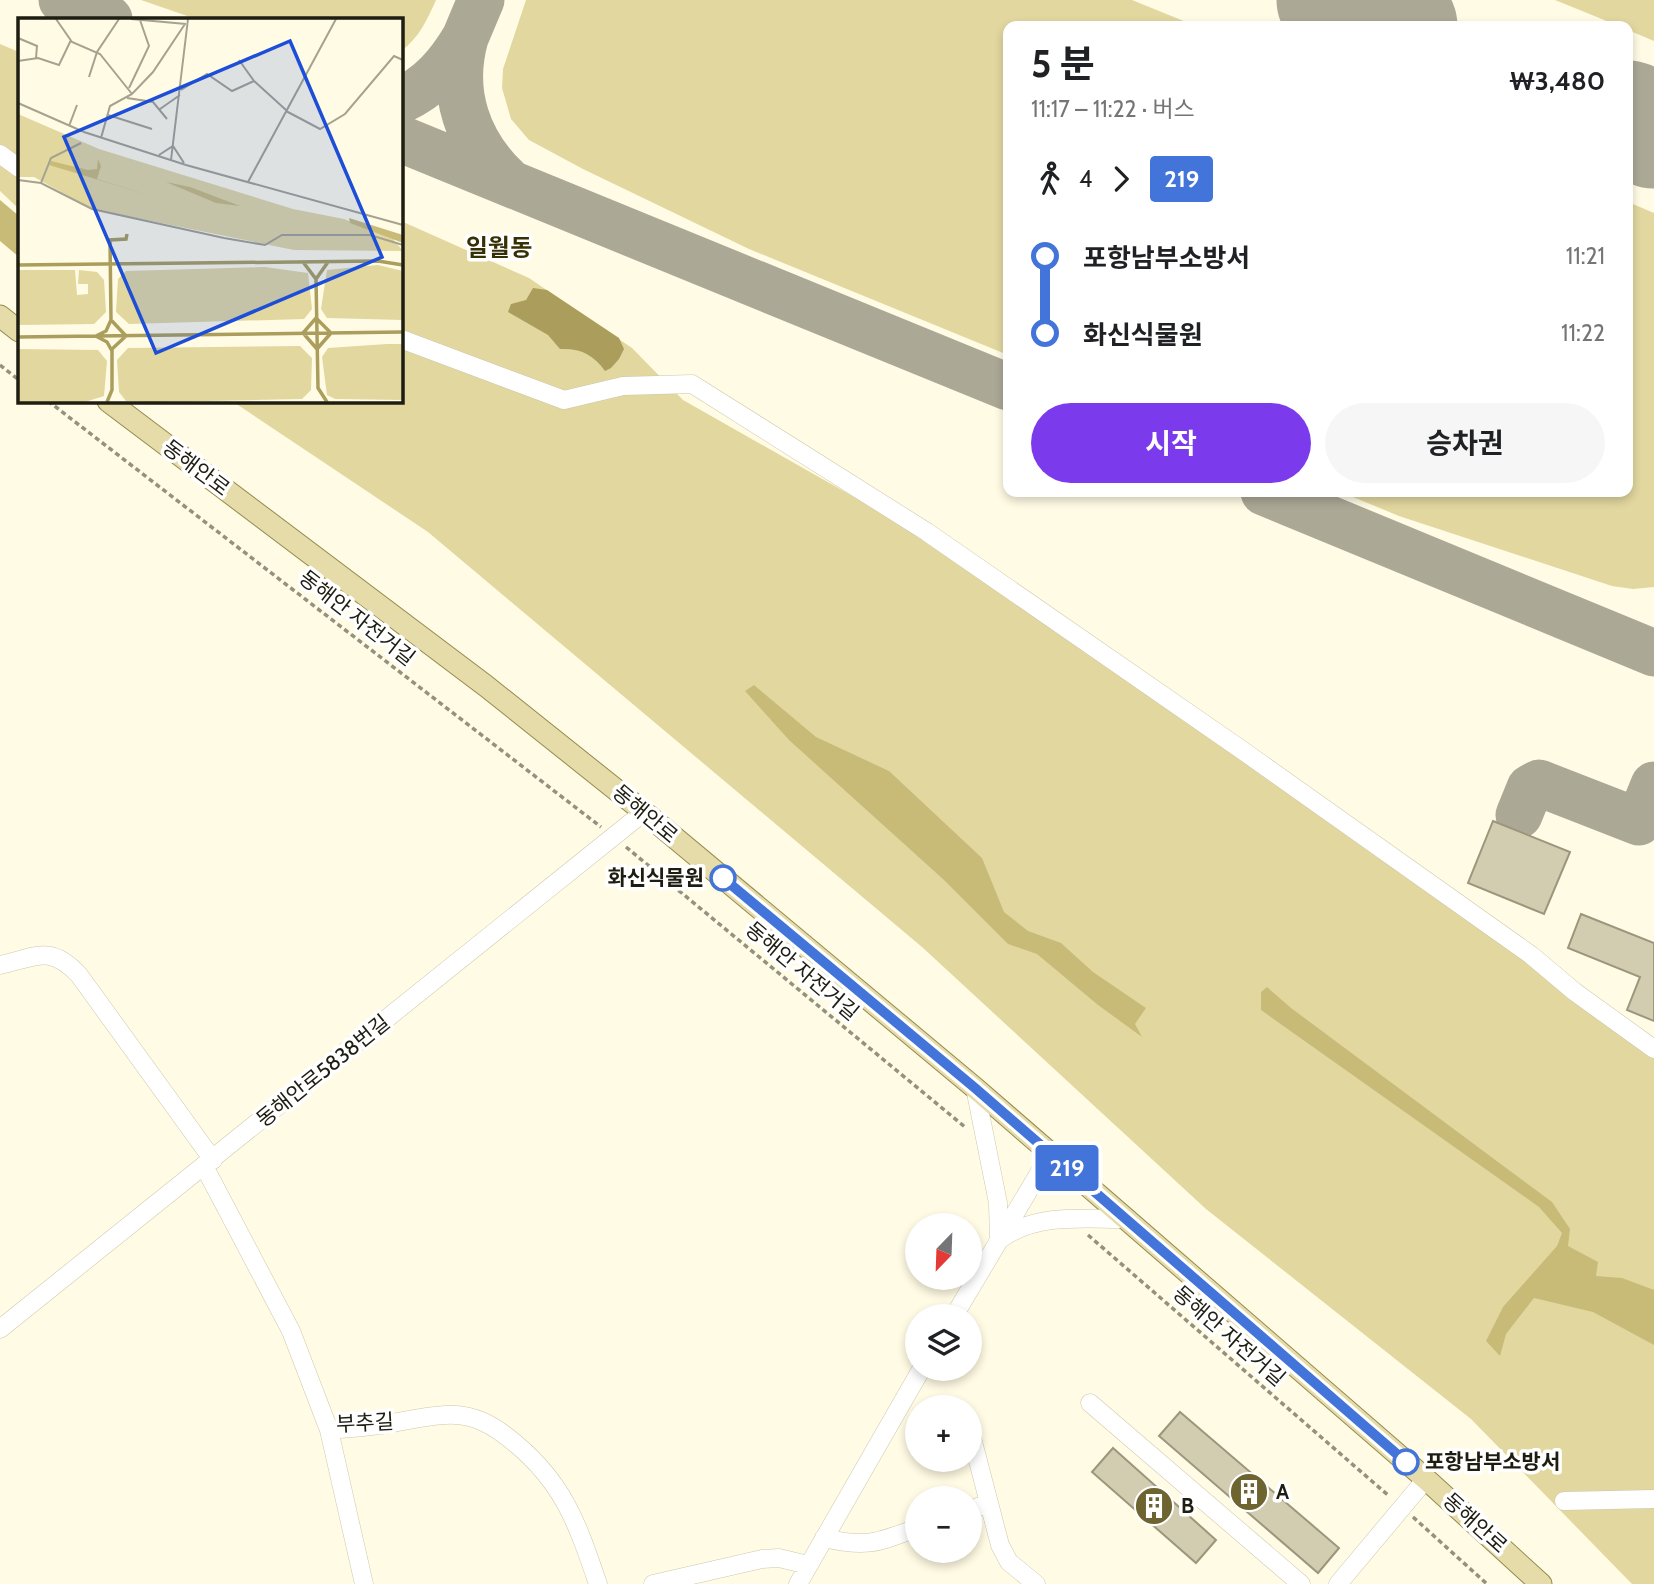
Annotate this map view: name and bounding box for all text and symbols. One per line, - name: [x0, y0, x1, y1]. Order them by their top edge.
- inset map: [18, 18, 402, 402]
- text: 5 분: [1031, 40, 1095, 87]
- text: ₩3,480: [1510, 65, 1605, 97]
- text: 11:17 – 11:22 · 버스: [1031, 95, 1195, 123]
- icon: walk: [1031, 160, 1069, 198]
- icon: forward: [1102, 160, 1140, 198]
- text: 219: [1164, 164, 1199, 193]
- text: 4: [1079, 165, 1092, 193]
- district label: 일월동: [466, 233, 532, 262]
- text: 포항남부소방서: [1083, 242, 1250, 274]
- text: 11:21: [1566, 242, 1605, 270]
- text: 화신식물원: [1083, 319, 1203, 351]
- text: 11:22: [1561, 319, 1605, 347]
- button: 시작: [1031, 403, 1311, 483]
- button: 승차권: [1325, 403, 1605, 483]
- street label: 동해안로: [158, 434, 235, 501]
- street label: 동해안 자전거길: [294, 565, 420, 671]
- street label: 동해안로: [608, 779, 683, 848]
- place label: 화신식물원: [607, 865, 704, 890]
- marker: 화신식물원: [710, 865, 736, 891]
- street label: 동해안 자전거길: [741, 916, 864, 1025]
- street label: 동해안로5838번길: [251, 1009, 394, 1132]
- line badge: 219: [1027, 1145, 1107, 1191]
- text: 219: [1049, 1153, 1085, 1182]
- north arrow: [905, 1213, 982, 1290]
- map controls: [905, 1213, 982, 1563]
- street label: 동해안 자전거길: [1168, 1280, 1290, 1391]
- button: layers: [905, 1304, 982, 1381]
- button: +: [905, 1395, 982, 1472]
- street label: 부추길: [335, 1409, 395, 1437]
- marker: 포항남부소방서: [1393, 1449, 1419, 1475]
- place label: 포항남부소방서: [1425, 1449, 1560, 1474]
- building icon: A: [1228, 1471, 1270, 1513]
- place label: A: [1276, 1479, 1290, 1504]
- building icon: B: [1133, 1485, 1175, 1527]
- button: −: [905, 1486, 982, 1563]
- street label: 동해안로: [1438, 1487, 1512, 1558]
- place label: B: [1181, 1493, 1194, 1518]

